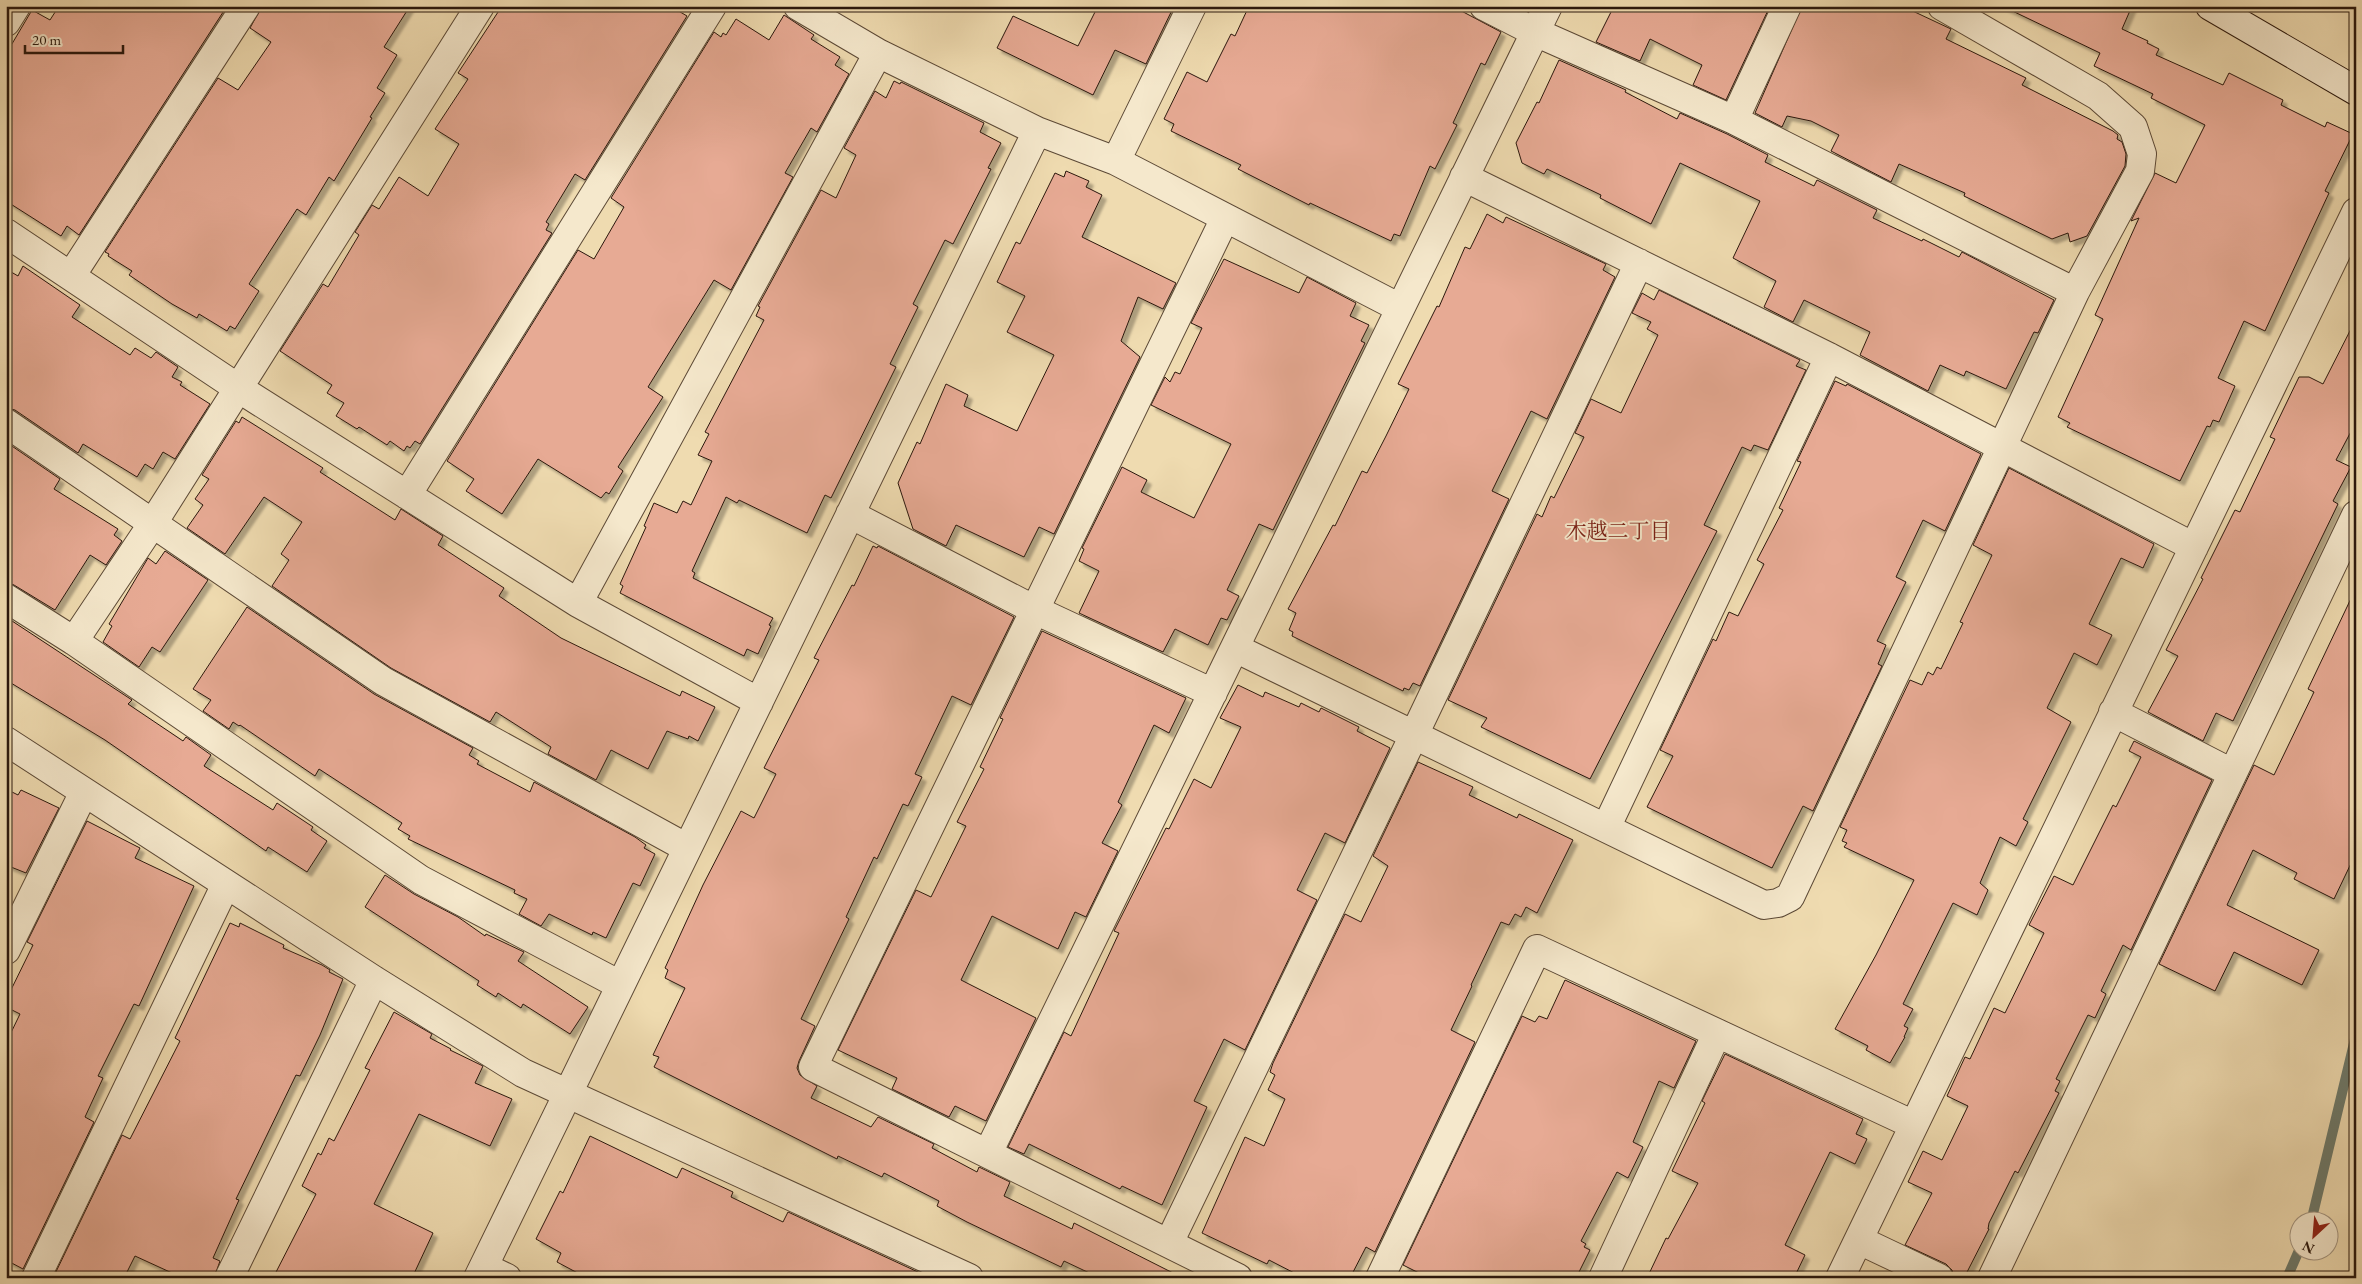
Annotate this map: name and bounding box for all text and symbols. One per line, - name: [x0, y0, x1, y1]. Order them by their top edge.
- scale bar: [25, 22, 122, 54]
- text: 20 m: [32, 30, 61, 49]
- district label: 木越二丁目: [1566, 517, 1671, 544]
- north arrow: [2290, 1212, 2340, 1262]
- text: N: [2299, 1237, 2317, 1258]

